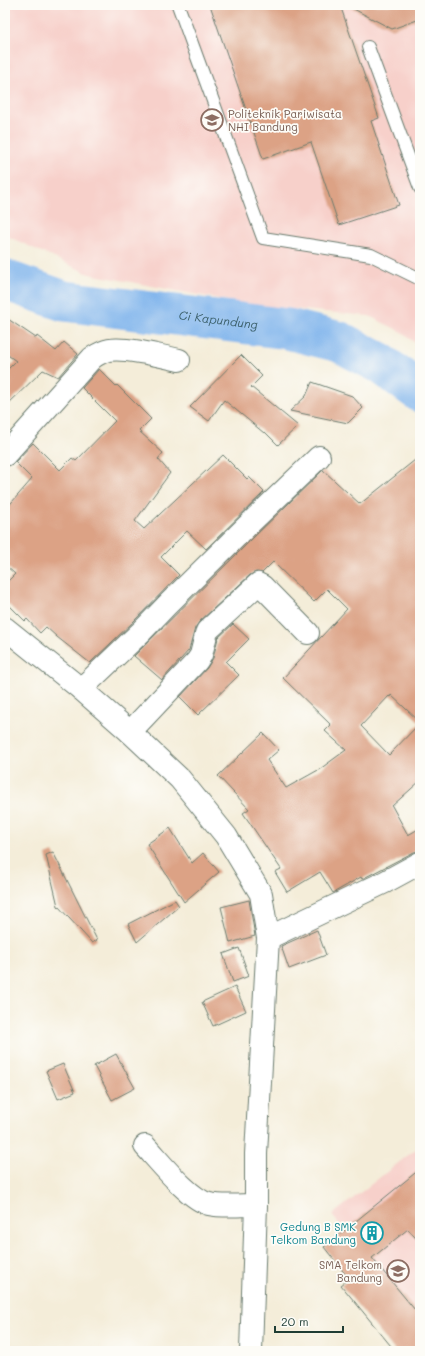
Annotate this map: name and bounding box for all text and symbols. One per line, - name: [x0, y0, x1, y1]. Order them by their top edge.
- place label: Politeknik Pariwisata NHI Bandung: [228, 106, 342, 134]
- school or university icon: Politeknik Pariwisata NHI Bandung: [199, 107, 225, 133]
- water label: Ci Kapundung: [178, 306, 259, 332]
- place label: Gedung B SMK Telkom Bandung: [270, 1219, 356, 1247]
- building icon: Gedung B SMK Telkom Bandung: [359, 1220, 385, 1246]
- place label: SMA Telkom Bandung: [319, 1257, 382, 1285]
- school or university icon: SMA Telkom Bandung: [385, 1258, 411, 1284]
- scale bar: [275, 1308, 343, 1334]
- text: 20 m: [281, 1313, 309, 1329]

